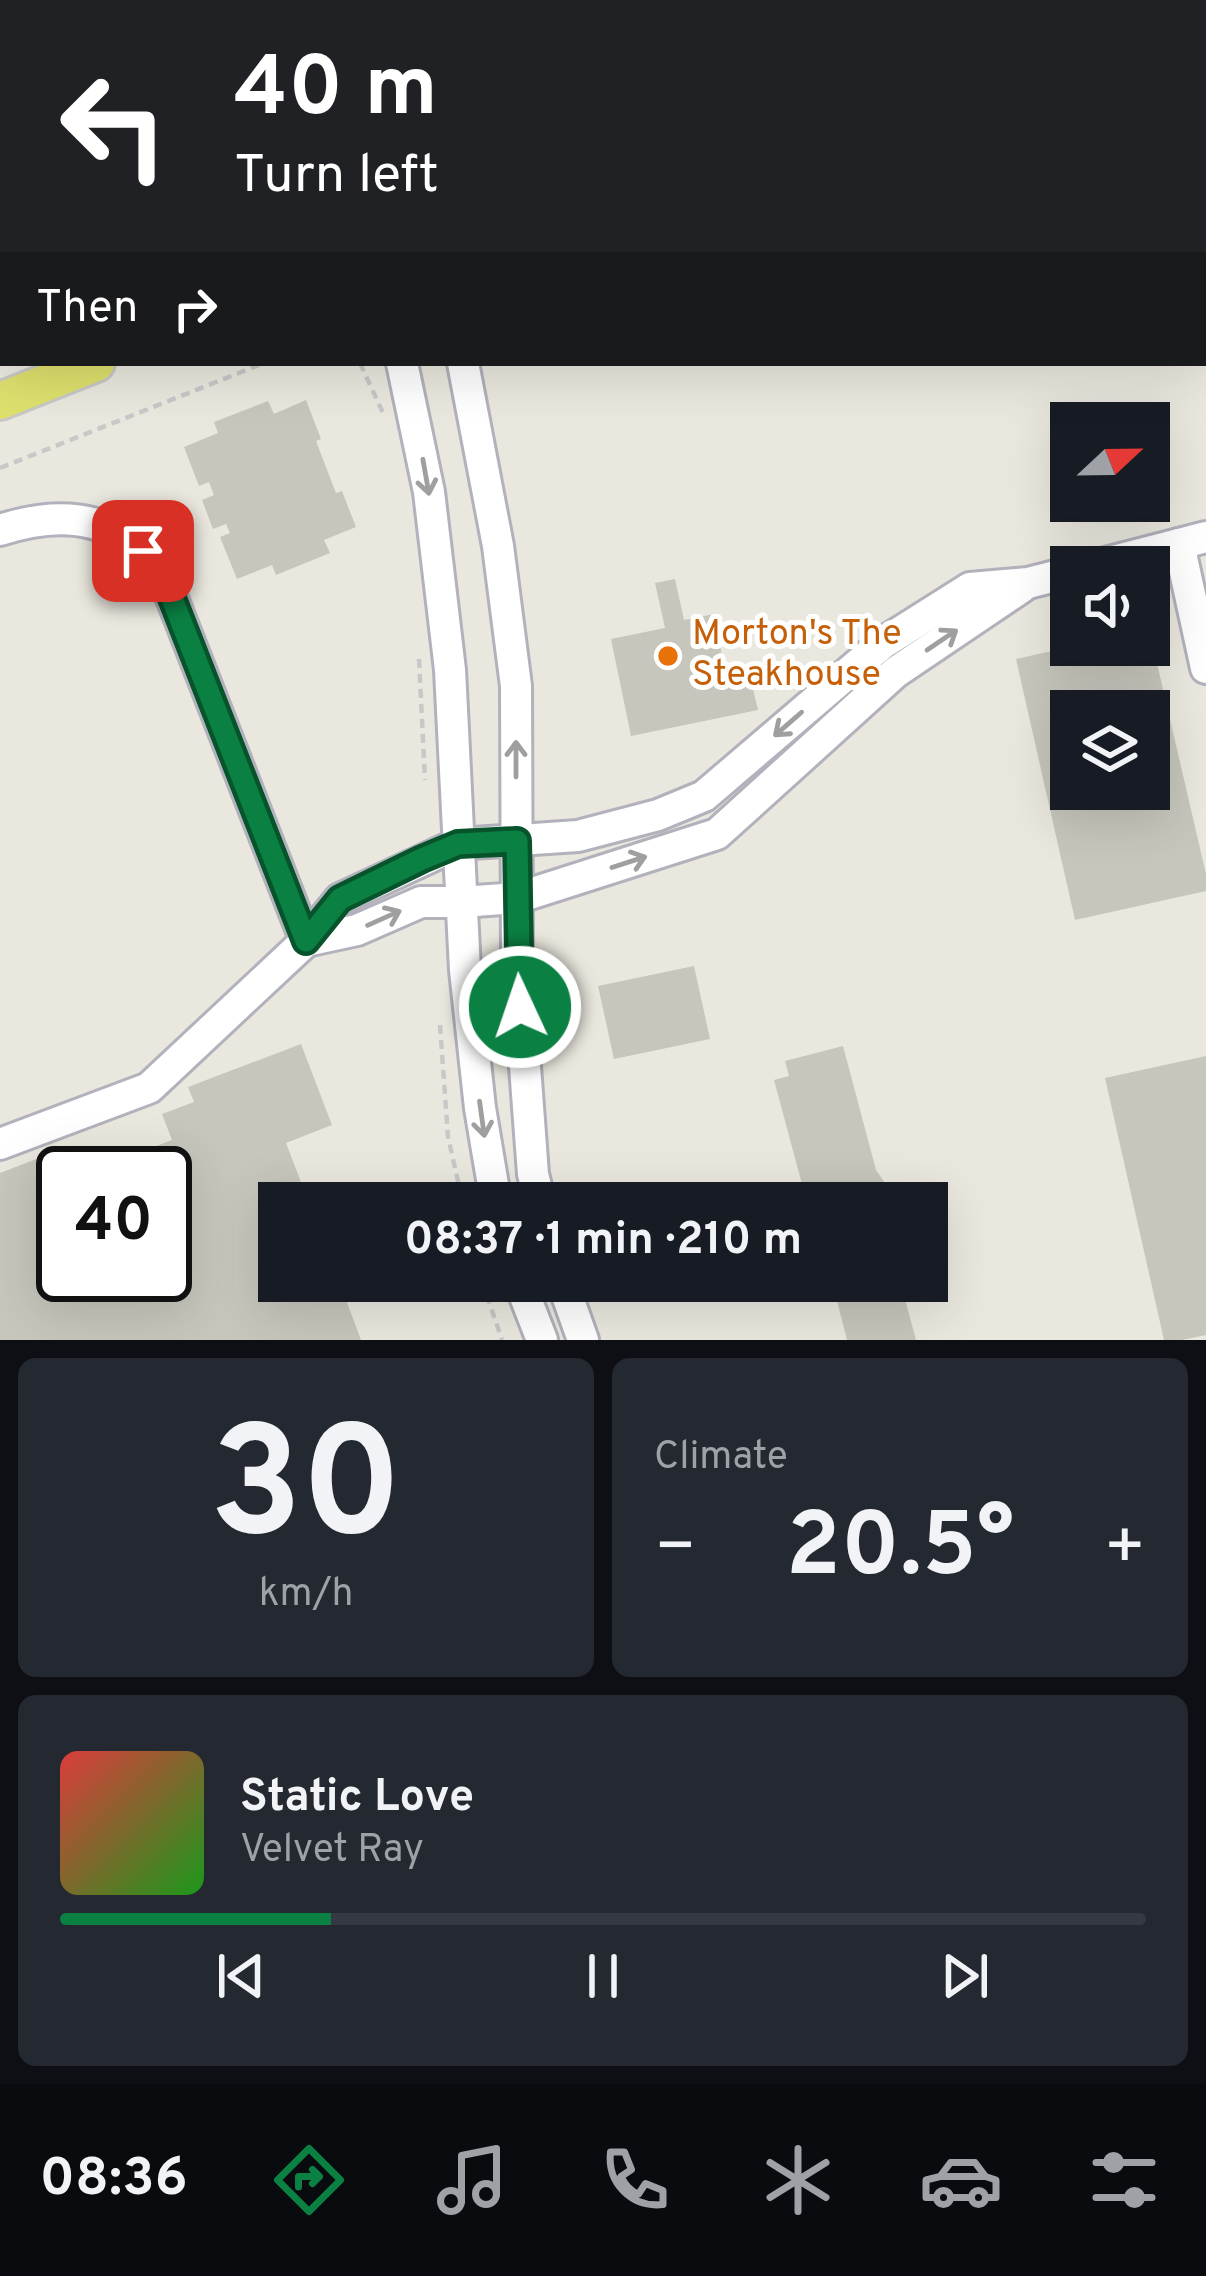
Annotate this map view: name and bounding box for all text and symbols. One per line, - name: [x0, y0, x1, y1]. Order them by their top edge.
- text: 40 m: [234, 39, 438, 145]
- icon: left: [36, 48, 192, 204]
- text: Turn left: [234, 143, 439, 212]
- icon: right: [162, 276, 228, 342]
- text: Then: [36, 281, 138, 338]
- north arrow: [1050, 402, 1170, 522]
- map controls: [1050, 402, 1170, 810]
- one-way arrow: [416, 457, 438, 496]
- pin: [92, 500, 194, 602]
- icon: arrive: [110, 518, 176, 584]
- button: sound: [1050, 546, 1170, 666]
- place label: Morton's The Steakhouse: [692, 612, 902, 699]
- one-way arrow: [925, 628, 958, 653]
- marker: Morton's The Steakhouse: [655, 643, 681, 669]
- button: layers: [1050, 690, 1170, 810]
- one-way arrow: [774, 709, 804, 737]
- one-way arrow: [505, 740, 528, 779]
- one-way arrow: [609, 850, 647, 872]
- one-way arrow: [365, 906, 401, 928]
- position arrow: [457, 944, 583, 1070]
- one-way arrow: [471, 1099, 493, 1138]
- speed limit sign: 40: [36, 1146, 192, 1302]
- text: 08:37 · 1 min · 210 m: [404, 1213, 802, 1270]
- text: 30: [209, 1394, 403, 1592]
- text: Climate: [654, 1434, 788, 1483]
- text: 20.5°: [786, 1494, 1014, 1607]
- text: −: [654, 1509, 697, 1592]
- text: +: [1103, 1509, 1146, 1592]
- text: km/h: [259, 1571, 353, 1620]
- text: Static Love: [240, 1770, 474, 1827]
- text: Velvet Ray: [240, 1827, 424, 1876]
- icon: previous: [208, 1943, 274, 2009]
- icon: pause: [570, 1943, 636, 2009]
- icon: next: [932, 1943, 998, 2009]
- icon: directions: [267, 2138, 351, 2222]
- icon: music: [430, 2138, 514, 2222]
- icon: phone: [593, 2138, 677, 2222]
- icon: climate: [756, 2138, 840, 2222]
- icon: car: [919, 2138, 1003, 2222]
- icon: filters: [1082, 2138, 1166, 2222]
- text: 08:36: [40, 2146, 188, 2215]

